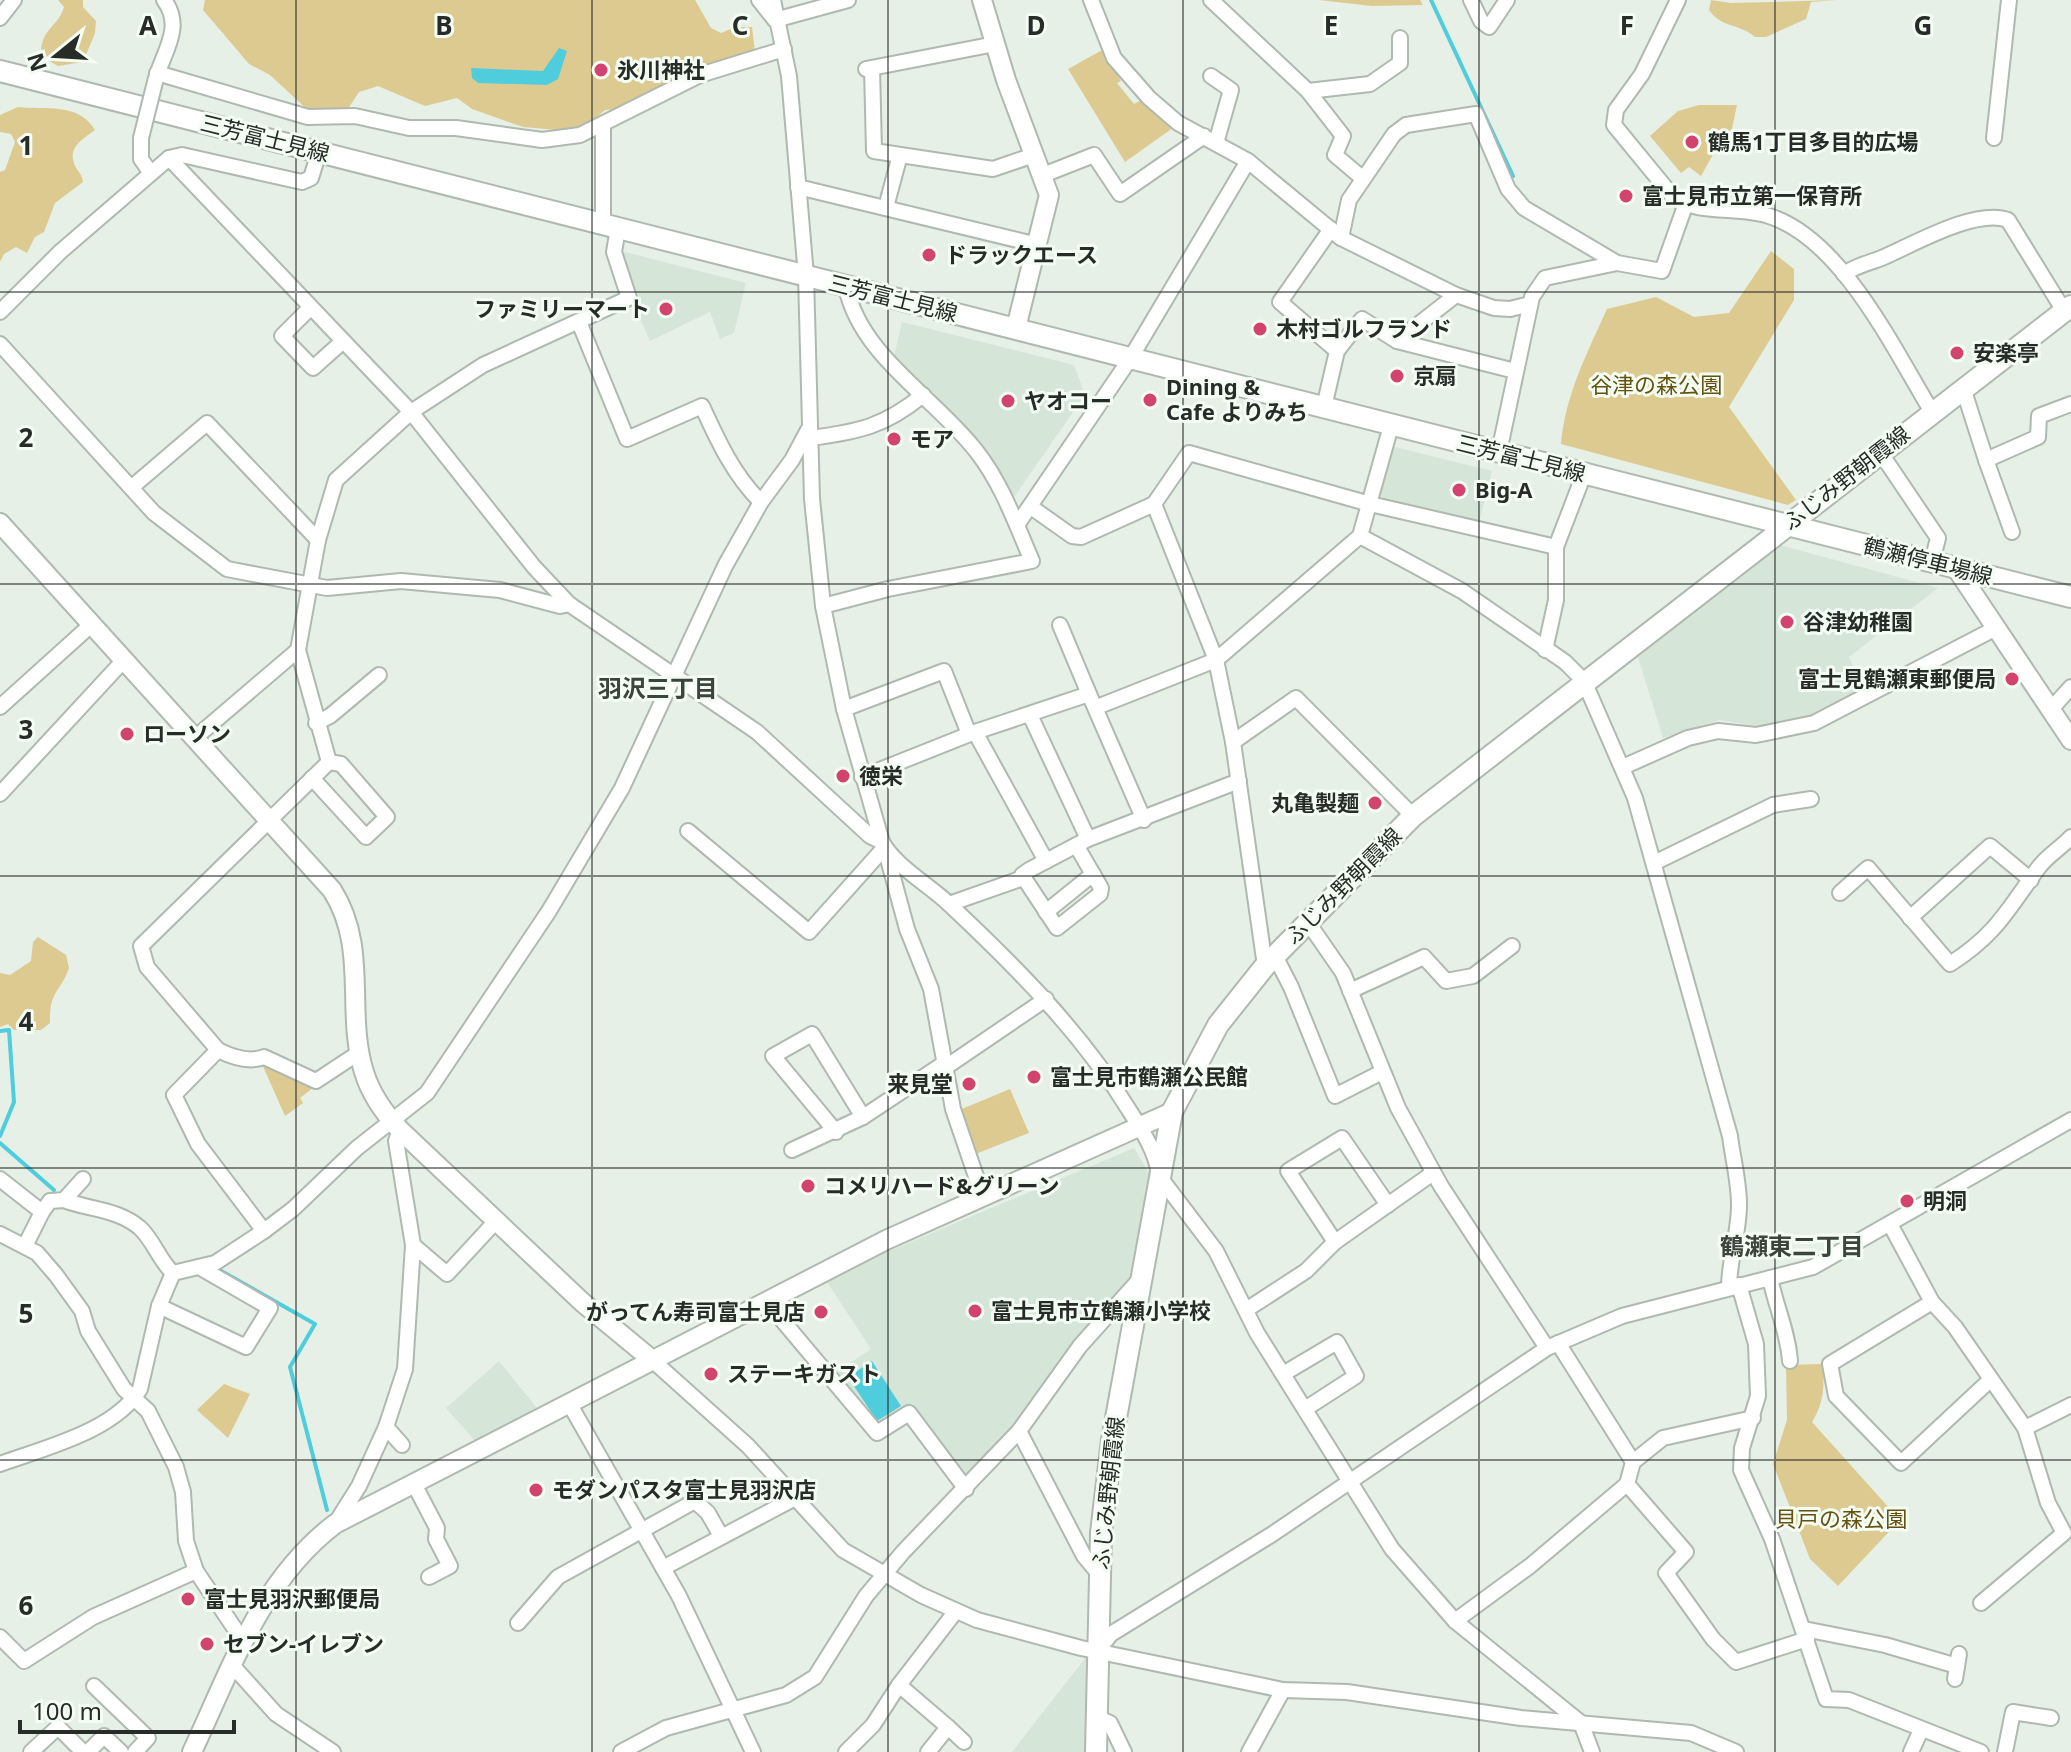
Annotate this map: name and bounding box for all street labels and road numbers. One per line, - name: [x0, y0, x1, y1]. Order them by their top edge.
- street label: 三芳富士見線: [198, 107, 333, 168]
- street label: 三芳富士見線: [826, 267, 961, 328]
- street label: ふじみ野朝霞線: [1775, 418, 1915, 536]
- street label: 三芳富士見線: [1454, 427, 1589, 488]
- street label: 鶴瀬停車場線: [1861, 530, 1996, 591]
- street label: ふじみ野朝霞線: [1277, 820, 1407, 950]
- street label: ふじみ野朝霞線: [1084, 1415, 1130, 1571]

